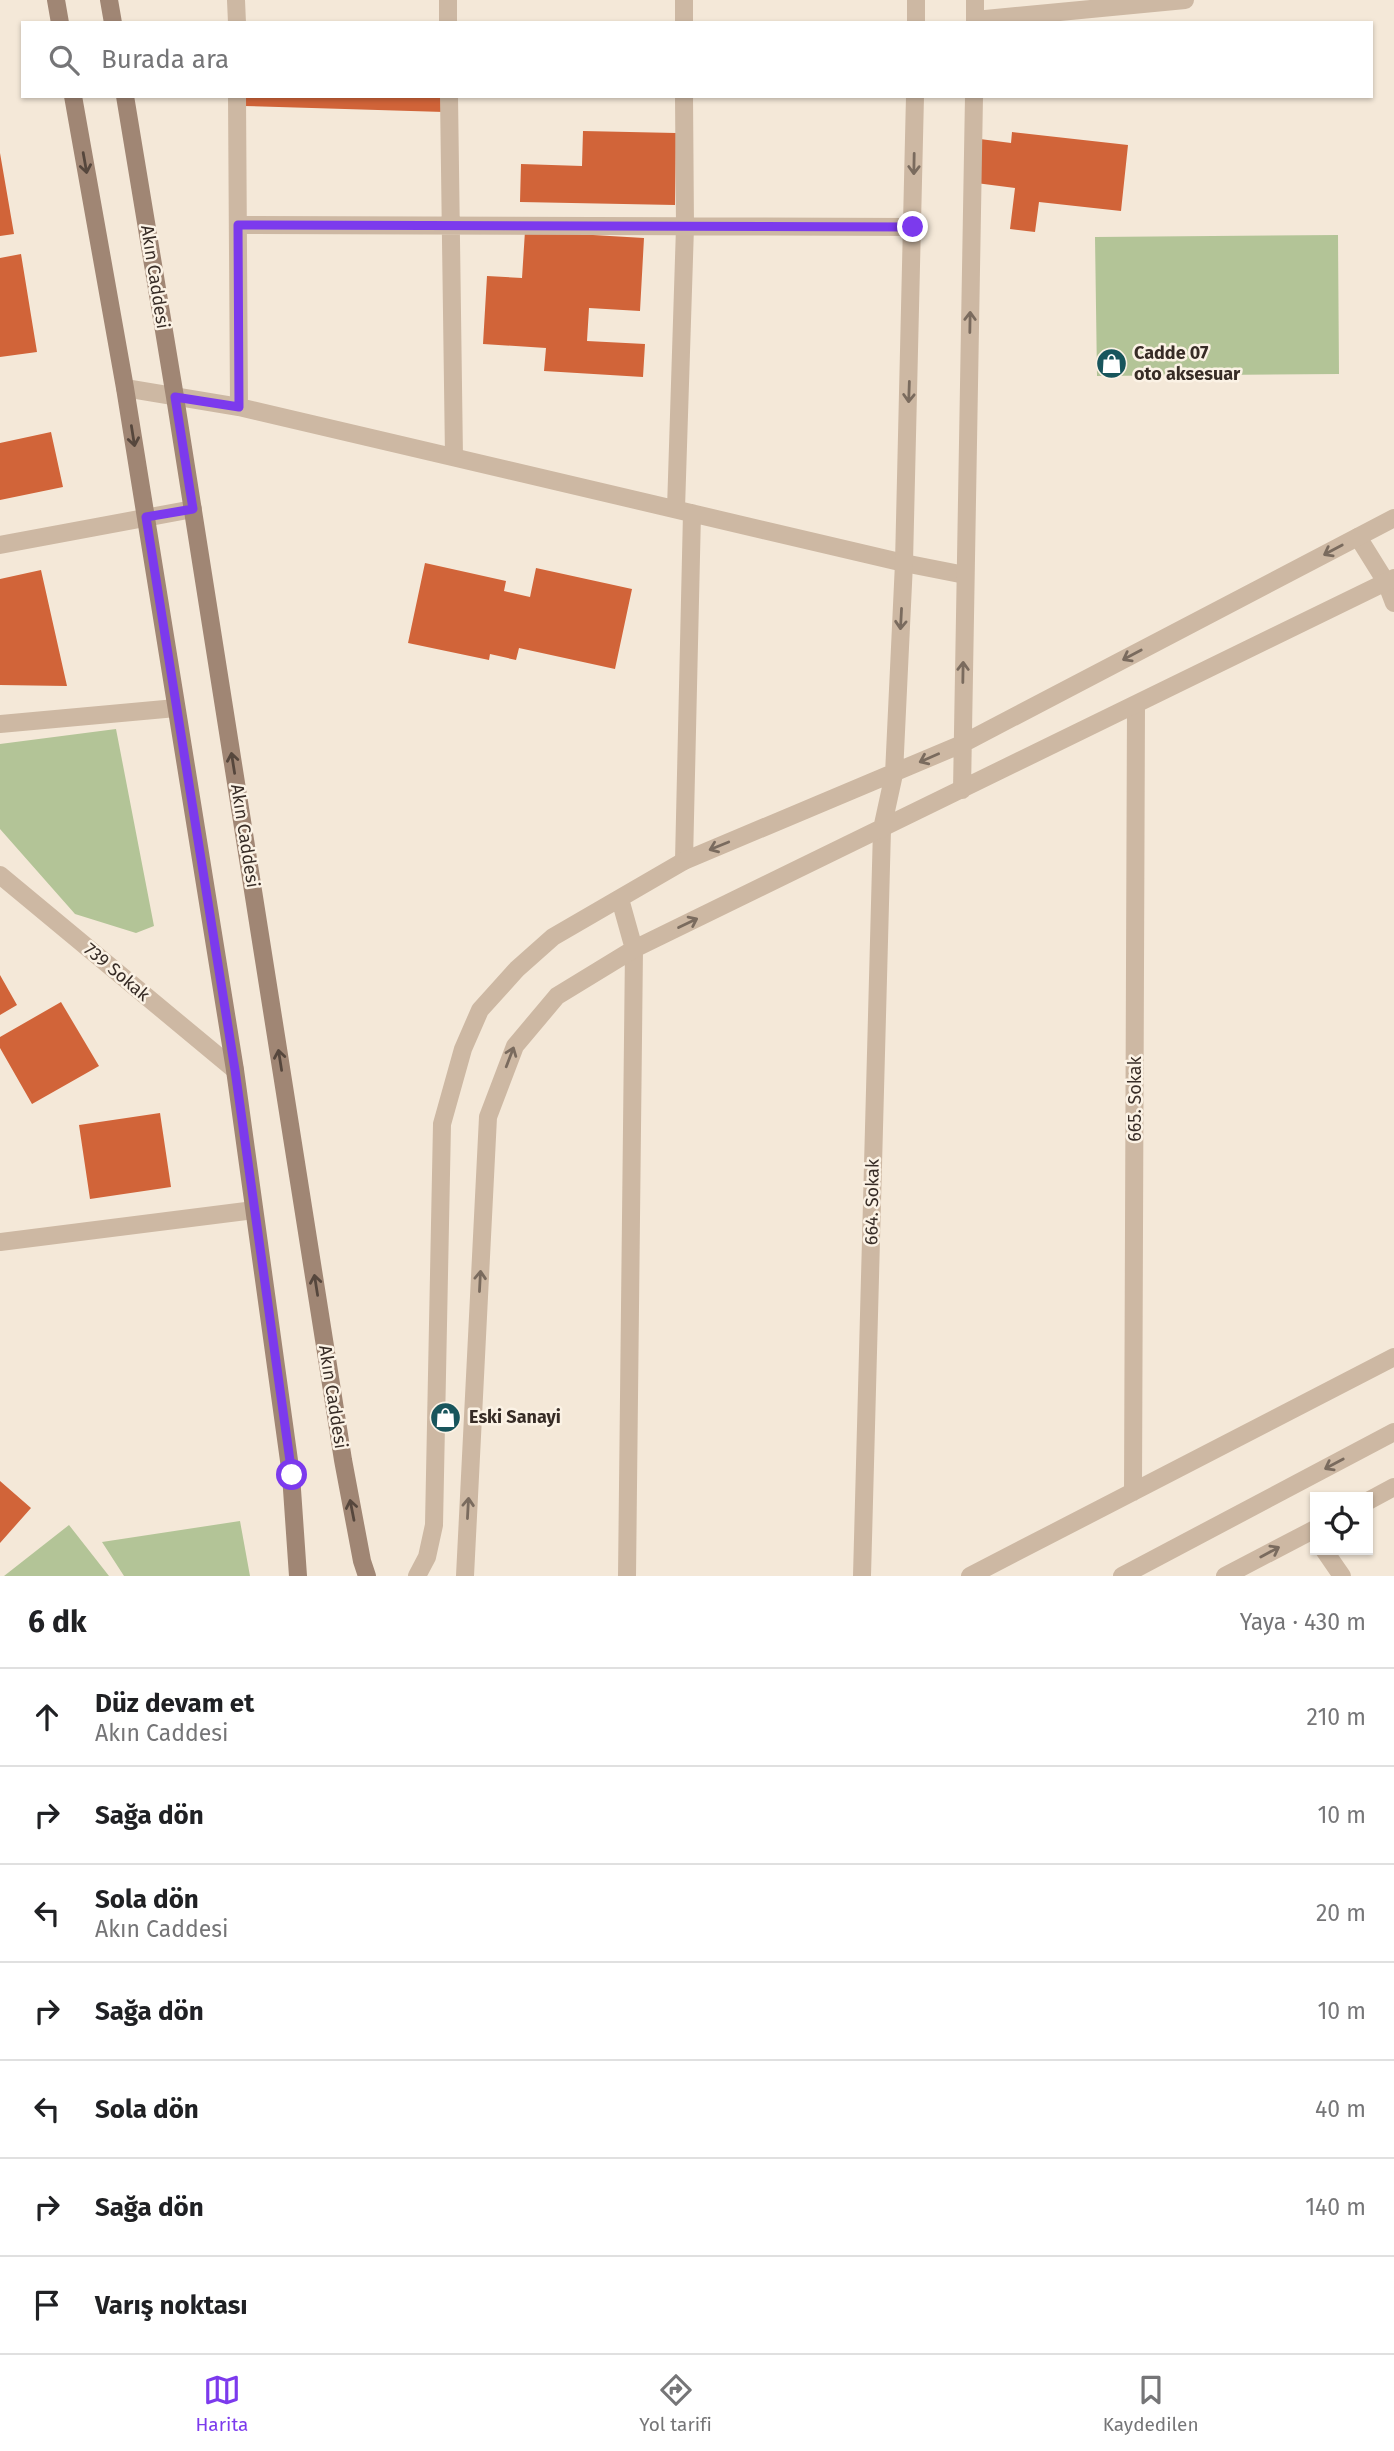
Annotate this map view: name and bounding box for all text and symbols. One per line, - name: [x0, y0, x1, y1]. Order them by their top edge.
- search box: [21, 21, 1373, 98]
- icon: search: [45, 41, 83, 79]
- text: Burada ara: [101, 44, 229, 75]
- one-way arrow: [79, 151, 92, 174]
- one-way arrow: [907, 153, 921, 176]
- route end: [897, 211, 928, 242]
- street label: Akın Caddesi: [136, 224, 174, 330]
- one-way arrow: [963, 311, 976, 334]
- place label: Cadde 07 oto aksesuar: [1134, 342, 1241, 385]
- shop icon: Cadde 07 oto aksesuar: [1094, 346, 1128, 380]
- one-way arrow: [902, 380, 915, 403]
- one-way arrow: [127, 424, 140, 447]
- one-way arrow: [1324, 543, 1344, 557]
- one-way arrow: [895, 608, 908, 631]
- one-way arrow: [1122, 648, 1143, 662]
- one-way arrow: [956, 661, 970, 684]
- one-way arrow: [226, 752, 239, 775]
- one-way arrow: [919, 752, 940, 765]
- street label: Akın Caddesi: [226, 783, 264, 889]
- one-way arrow: [709, 841, 731, 854]
- one-way arrow: [677, 916, 698, 930]
- street label: 739 Sokak: [80, 938, 155, 1006]
- one-way arrow: [505, 1047, 518, 1069]
- one-way arrow: [273, 1049, 286, 1072]
- street label: 665. Sokak: [1124, 1055, 1146, 1142]
- street label: 664. Sokak: [860, 1158, 884, 1245]
- one-way arrow: [473, 1269, 486, 1292]
- one-way arrow: [309, 1274, 322, 1297]
- street label: Akın Caddesi: [314, 1344, 352, 1450]
- shop icon: Eski Sanayi: [429, 1400, 463, 1434]
- place label: Eski Sanayi: [469, 1406, 561, 1428]
- one-way arrow: [1324, 1458, 1344, 1472]
- route start: [276, 1459, 307, 1490]
- map controls: [1310, 1492, 1373, 1555]
- button: locate: [1310, 1492, 1373, 1555]
- one-way arrow: [462, 1497, 475, 1520]
- one-way arrow: [345, 1499, 359, 1521]
- one-way arrow: [1259, 1545, 1280, 1559]
- text: 6 dk: [28, 1604, 87, 1640]
- text: Yaya · 430 m: [1240, 1608, 1366, 1636]
- text: Düz devam et: [95, 1688, 254, 1719]
- icon: ahead: [28, 1698, 66, 1736]
- text: 210 m: [1307, 1703, 1366, 1731]
- text: Akın Caddesi: [95, 1719, 228, 1747]
- icon: right: [28, 1796, 66, 1834]
- text: Sağa dön: [95, 1800, 204, 1831]
- text: 10 m: [1317, 1801, 1366, 1829]
- text: Sola dön: [95, 1884, 199, 1915]
- icon: left: [28, 1894, 66, 1932]
- text: 20 m: [1316, 1899, 1366, 1927]
- text: Akın Caddesi: [95, 1915, 228, 1943]
- icon: right: [28, 1992, 66, 2030]
- text: Sağa dön: [95, 1996, 204, 2027]
- text: 10 m: [1317, 1997, 1366, 2025]
- icon: left: [28, 2090, 66, 2128]
- text: Sola dön: [95, 2094, 199, 2125]
- text: 40 m: [1315, 2095, 1366, 2123]
- icon: right: [28, 2188, 66, 2226]
- text: Sağa dön: [95, 2192, 204, 2223]
- text: 140 m: [1305, 2193, 1366, 2221]
- icon: arrive: [28, 2286, 66, 2324]
- text: Varış noktası: [95, 2290, 248, 2321]
- tab: Harita: [195, 2371, 248, 2436]
- tab: Yol tarifi: [639, 2371, 712, 2436]
- tab: Kaydedilen: [1103, 2371, 1199, 2436]

